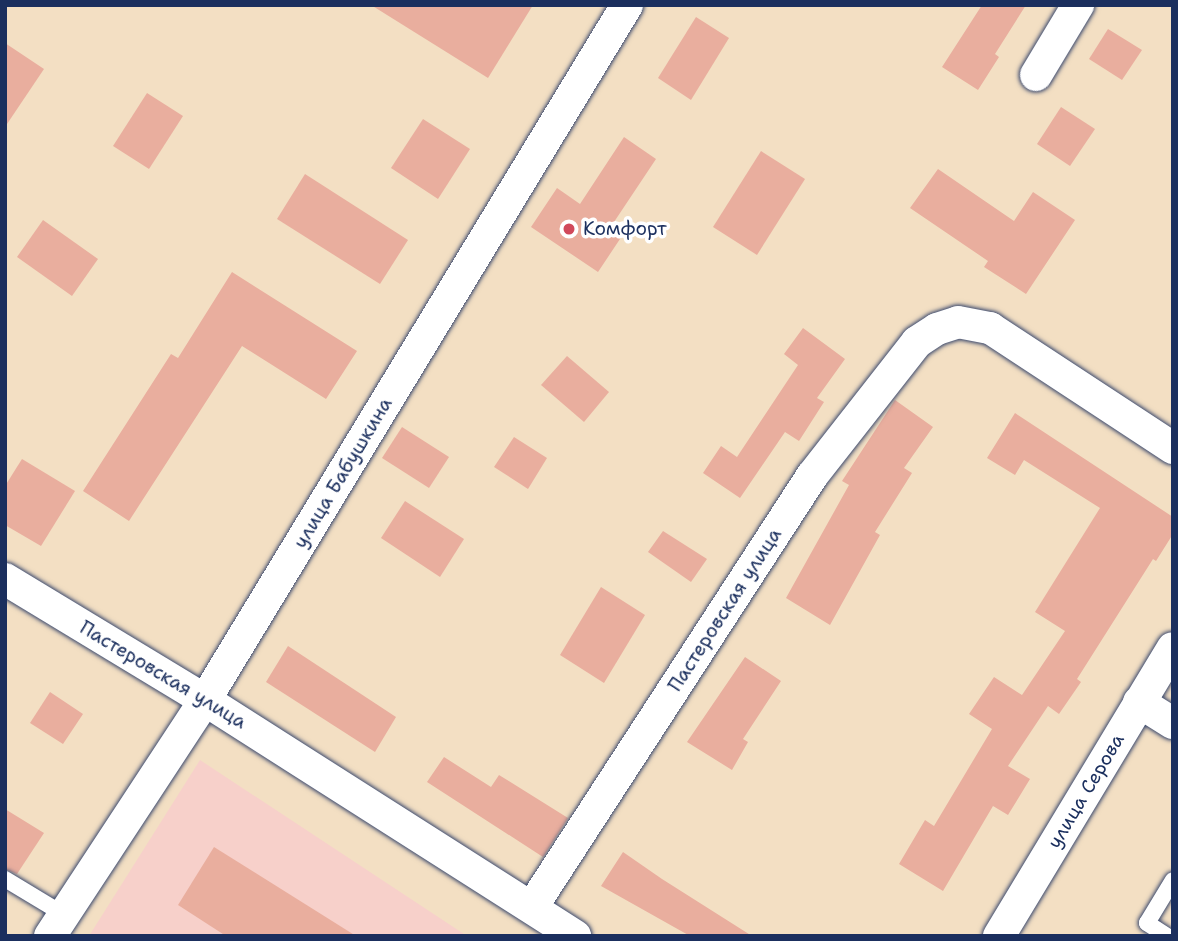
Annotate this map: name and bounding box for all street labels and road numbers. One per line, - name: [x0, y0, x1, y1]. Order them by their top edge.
- street label: улица Бабушкина: [289, 393, 397, 553]
- street label: Пастеровская улица: [664, 524, 786, 696]
- street label: Пастеровская улица: [76, 616, 250, 734]
- street label: улица Серова: [1043, 730, 1129, 852]

